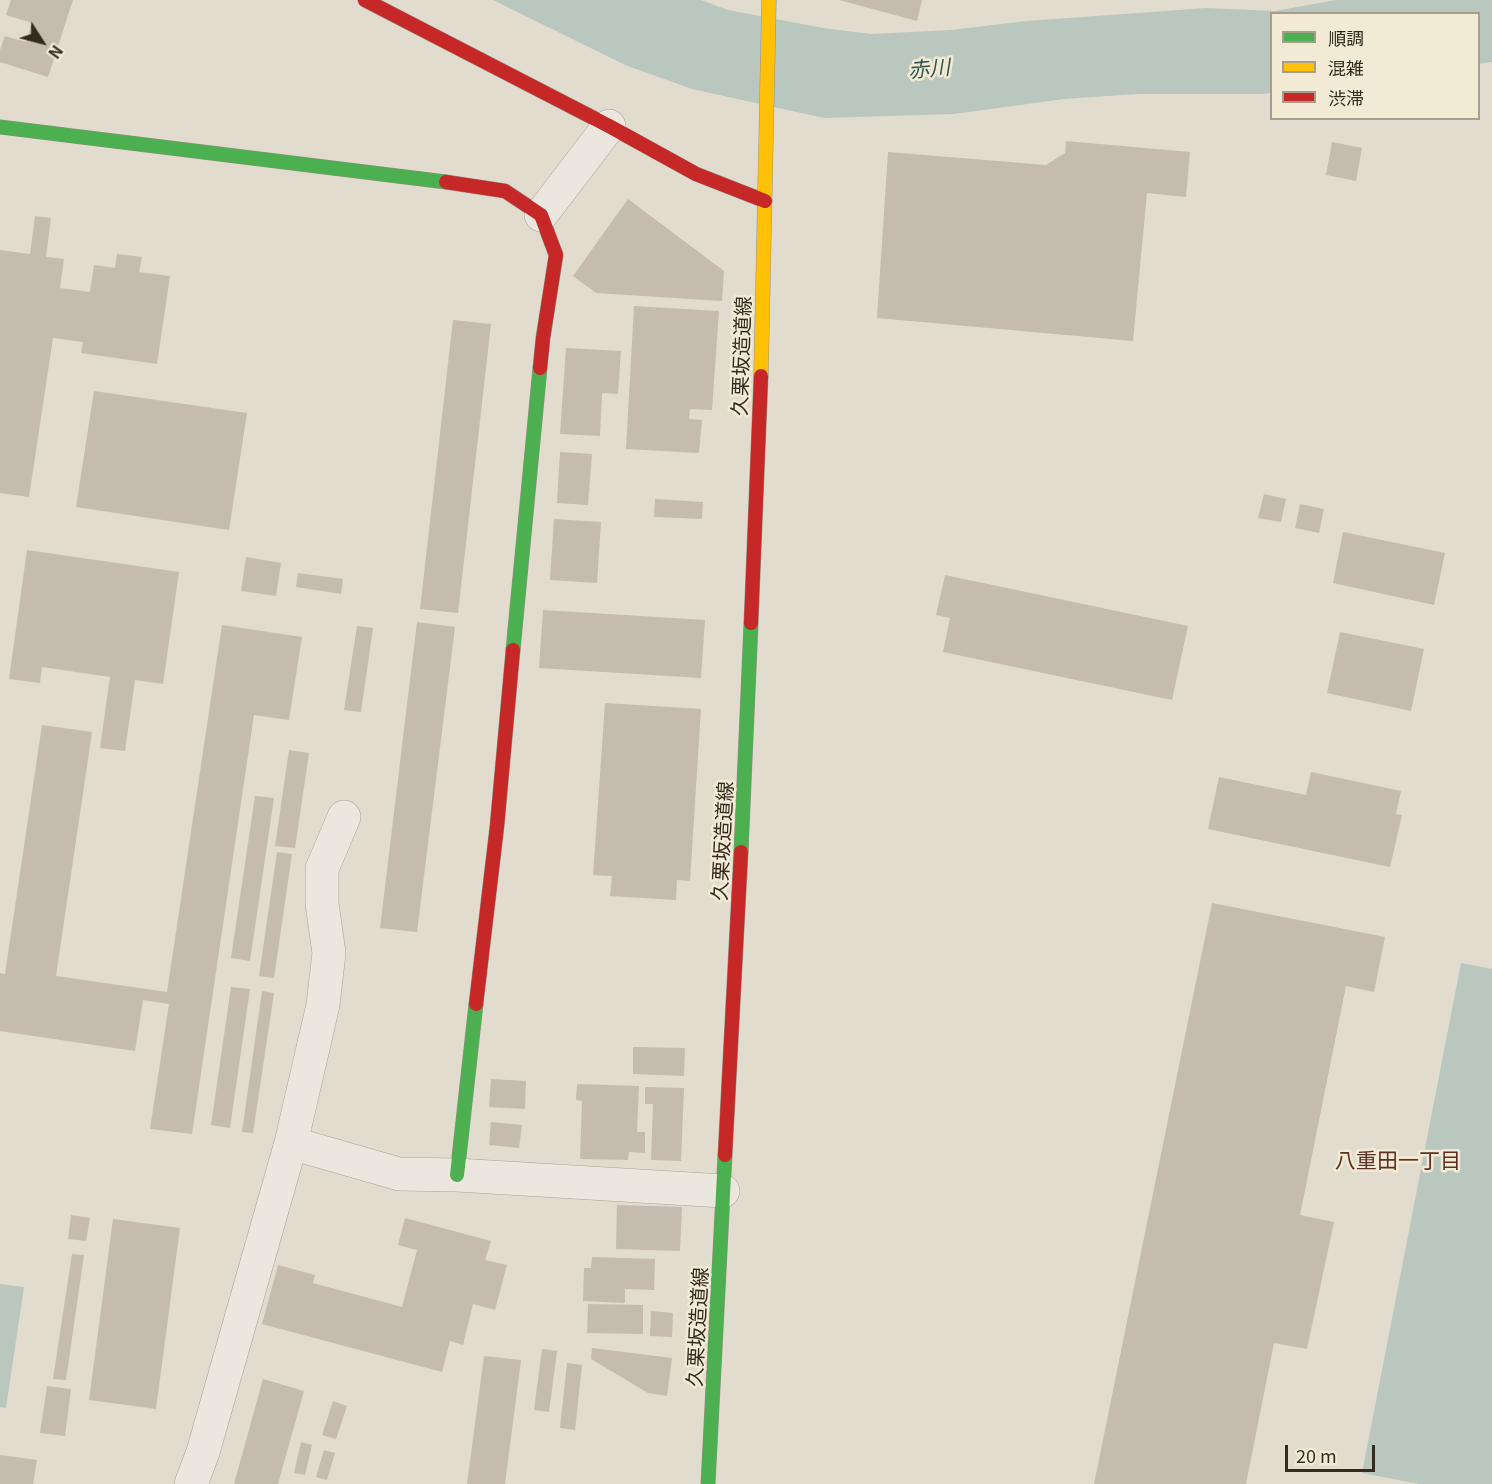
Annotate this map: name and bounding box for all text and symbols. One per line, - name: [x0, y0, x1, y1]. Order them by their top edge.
- north arrow: [12, 12, 72, 72]
- legend: [1270, 12, 1480, 120]
- text: 順調: [1328, 24, 1364, 50]
- text: N: [43, 41, 70, 64]
- water label: 赤川: [907, 54, 951, 82]
- text: 混雑: [1328, 54, 1364, 80]
- text: 渋滞: [1328, 84, 1364, 110]
- street label: 久栗坂造道線: [727, 296, 755, 416]
- street label: 久栗坂造道線: [707, 780, 737, 902]
- district label: 八重田一丁目: [1335, 1147, 1461, 1173]
- street label: 久栗坂造道線: [682, 1266, 712, 1388]
- scale bar: [1288, 1433, 1378, 1471]
- text: 20 m: [1296, 1442, 1337, 1468]

